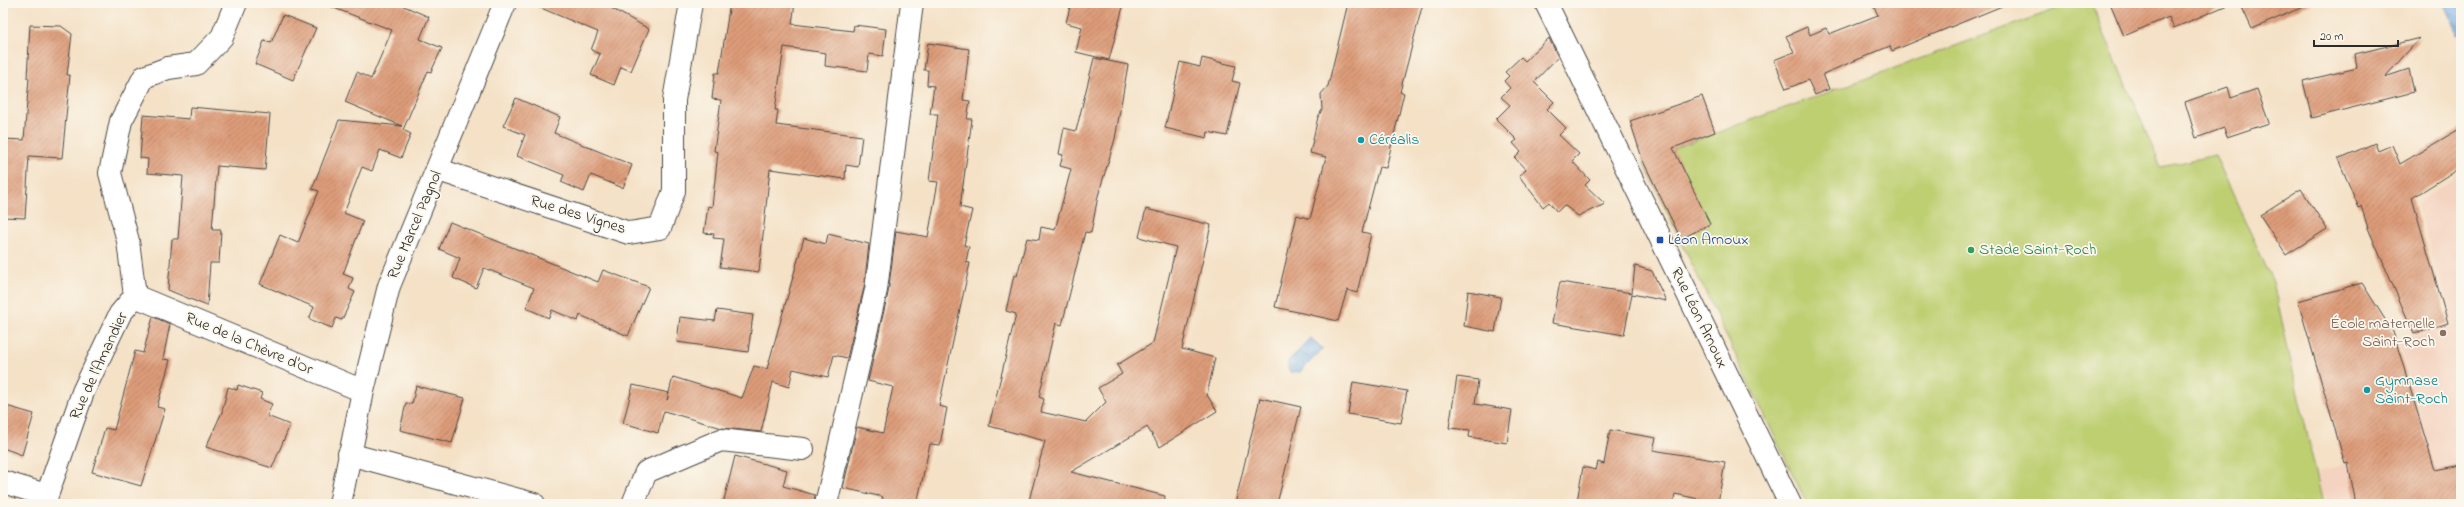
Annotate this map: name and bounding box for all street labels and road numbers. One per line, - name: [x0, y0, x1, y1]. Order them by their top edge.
- street label: Rue Marcel Pagnol: [381, 167, 449, 283]
- street label: Rue des Vignes: [527, 189, 629, 241]
- street label: Rue Léon Arnoux: [1664, 263, 1734, 373]
- street label: Rue de la Chèvre d'Or: [181, 306, 317, 382]
- street label: Rue de l'Amandier: [64, 308, 134, 424]

